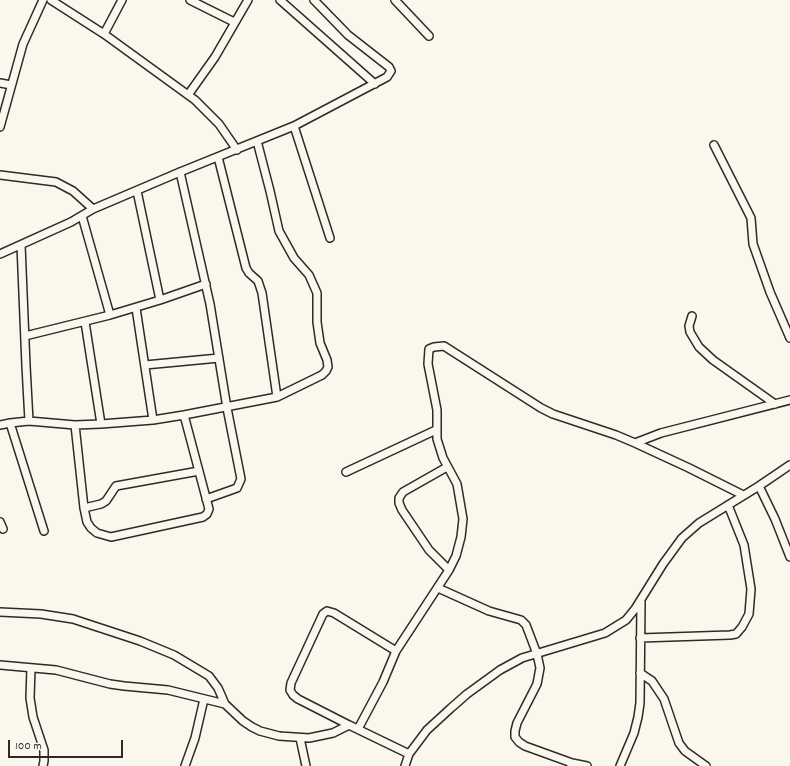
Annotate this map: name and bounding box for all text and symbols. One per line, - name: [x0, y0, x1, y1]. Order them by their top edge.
- scale bar: [10, 732, 125, 758]
- text: 100 m: [15, 738, 42, 755]

